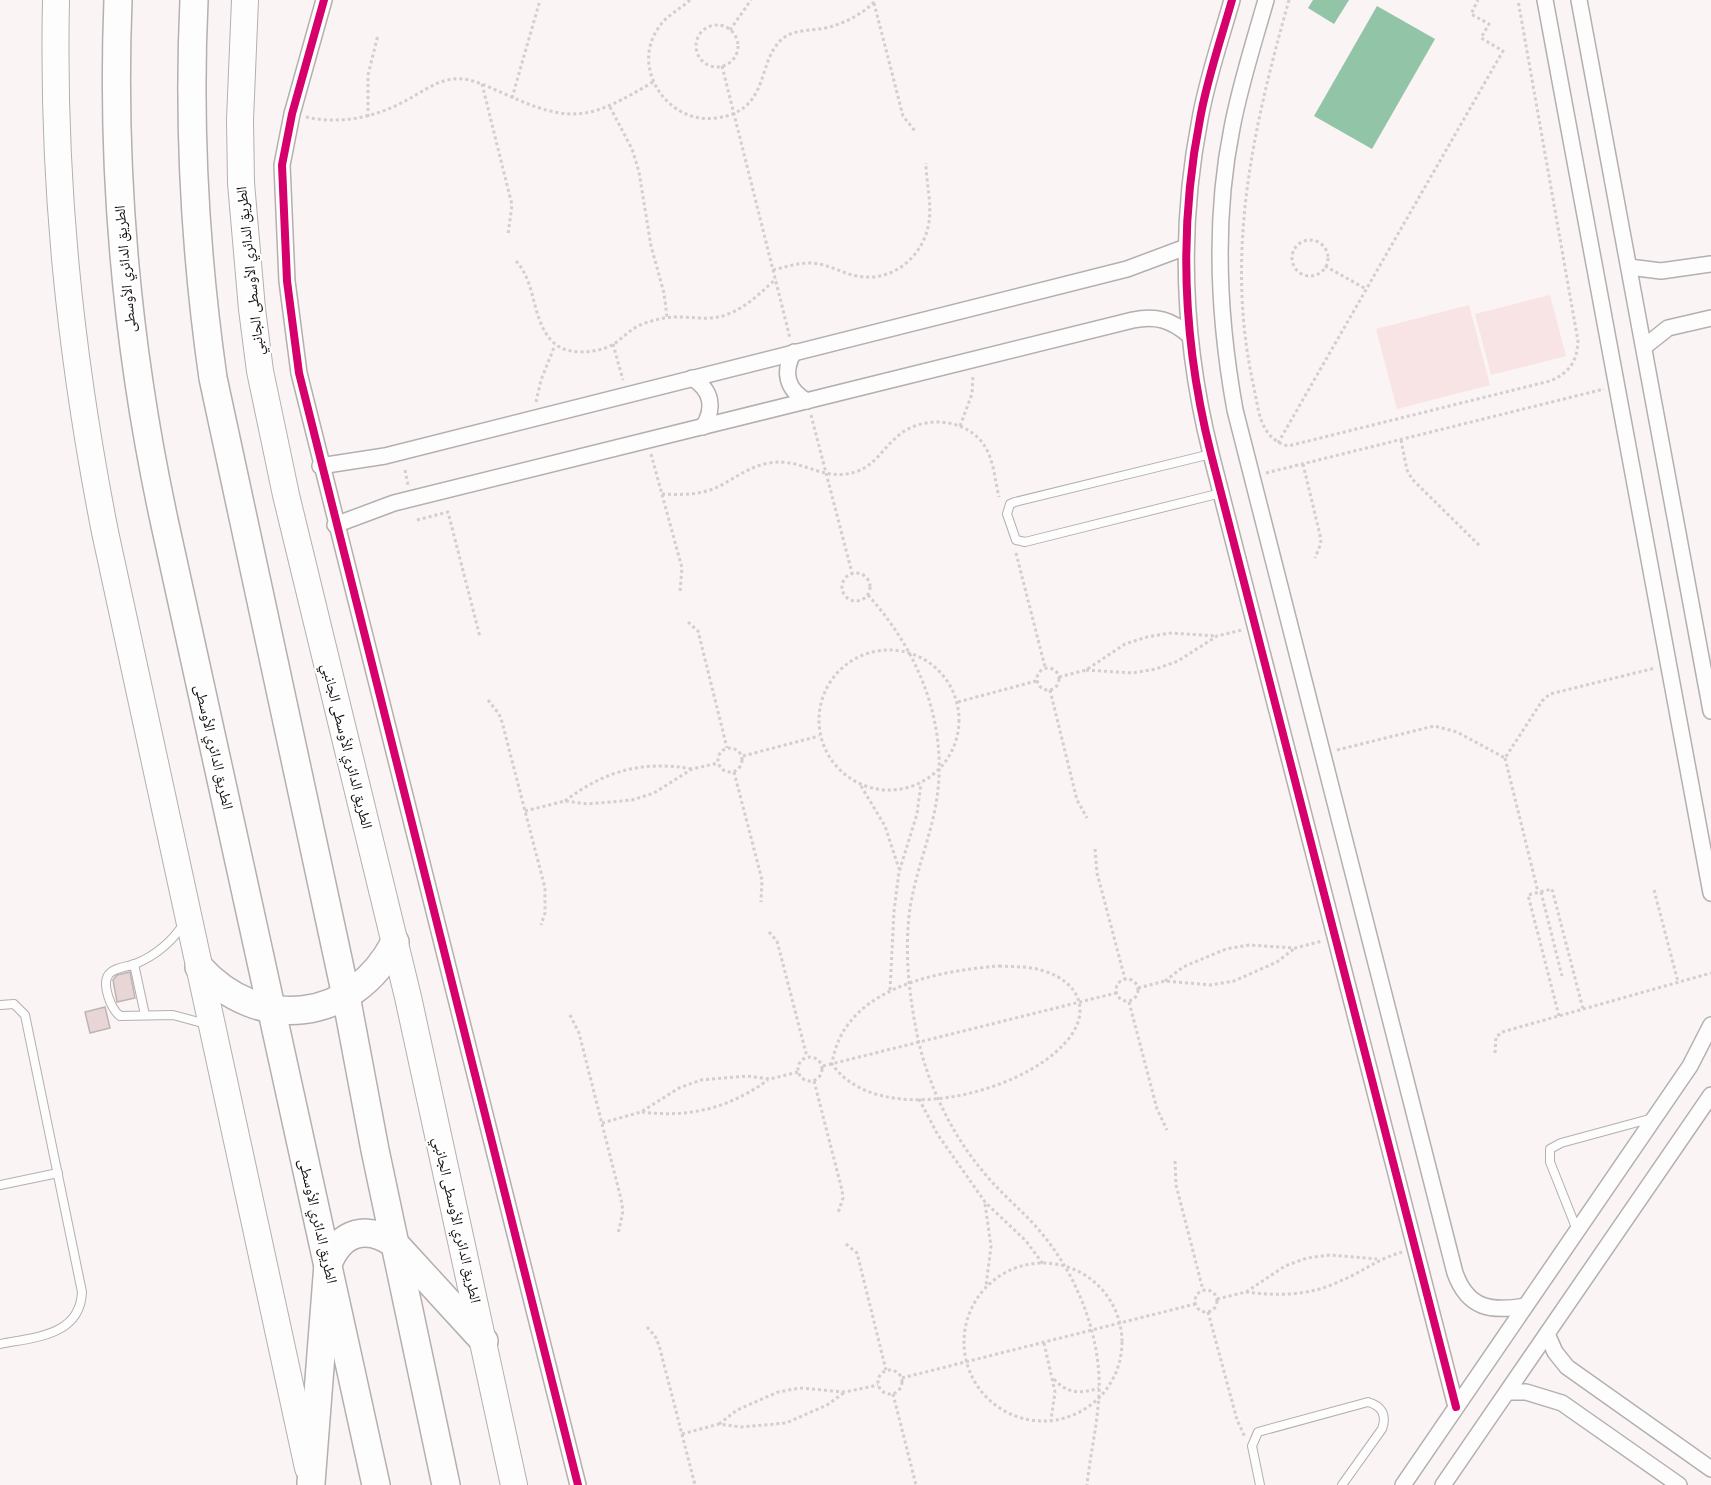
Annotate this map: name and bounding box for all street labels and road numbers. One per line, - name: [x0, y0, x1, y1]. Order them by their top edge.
- street label: الطريق الدائري الأوسطى الجانبي: [232, 185, 271, 357]
- street label: الطريق الدائري الأوسطى: [110, 204, 142, 333]
- street label: الطريق الدائري الأوسطى الجانبي: [315, 661, 376, 831]
- street label: الطريق الدائري الأوسطى: [188, 683, 237, 812]
- street label: الطريق الدائري الأوسطى الجانبي: [426, 1135, 485, 1306]
- street label: الطريق الدائري الأوسطى: [292, 1157, 341, 1286]

